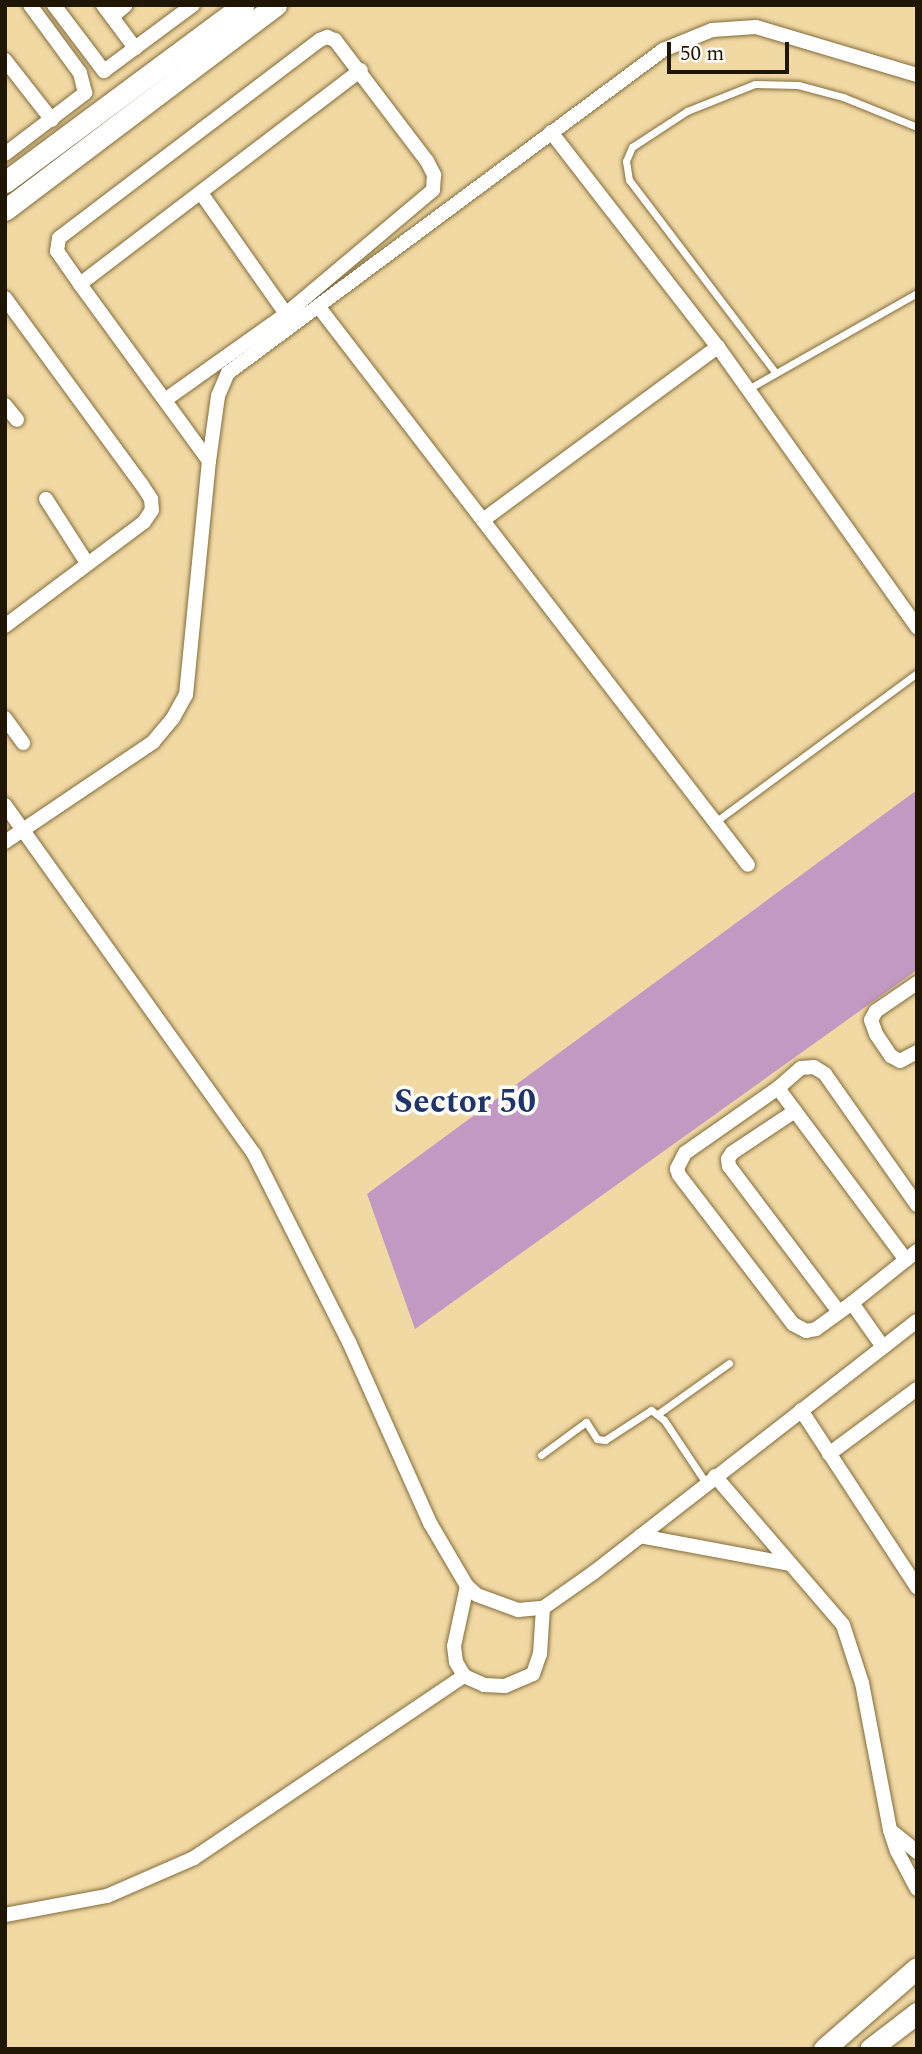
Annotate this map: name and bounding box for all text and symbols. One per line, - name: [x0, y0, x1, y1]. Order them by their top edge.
- scale bar: [670, 28, 792, 72]
- text: 50 m: [680, 38, 724, 70]
- district label: Sector 50: [394, 1083, 536, 1123]

